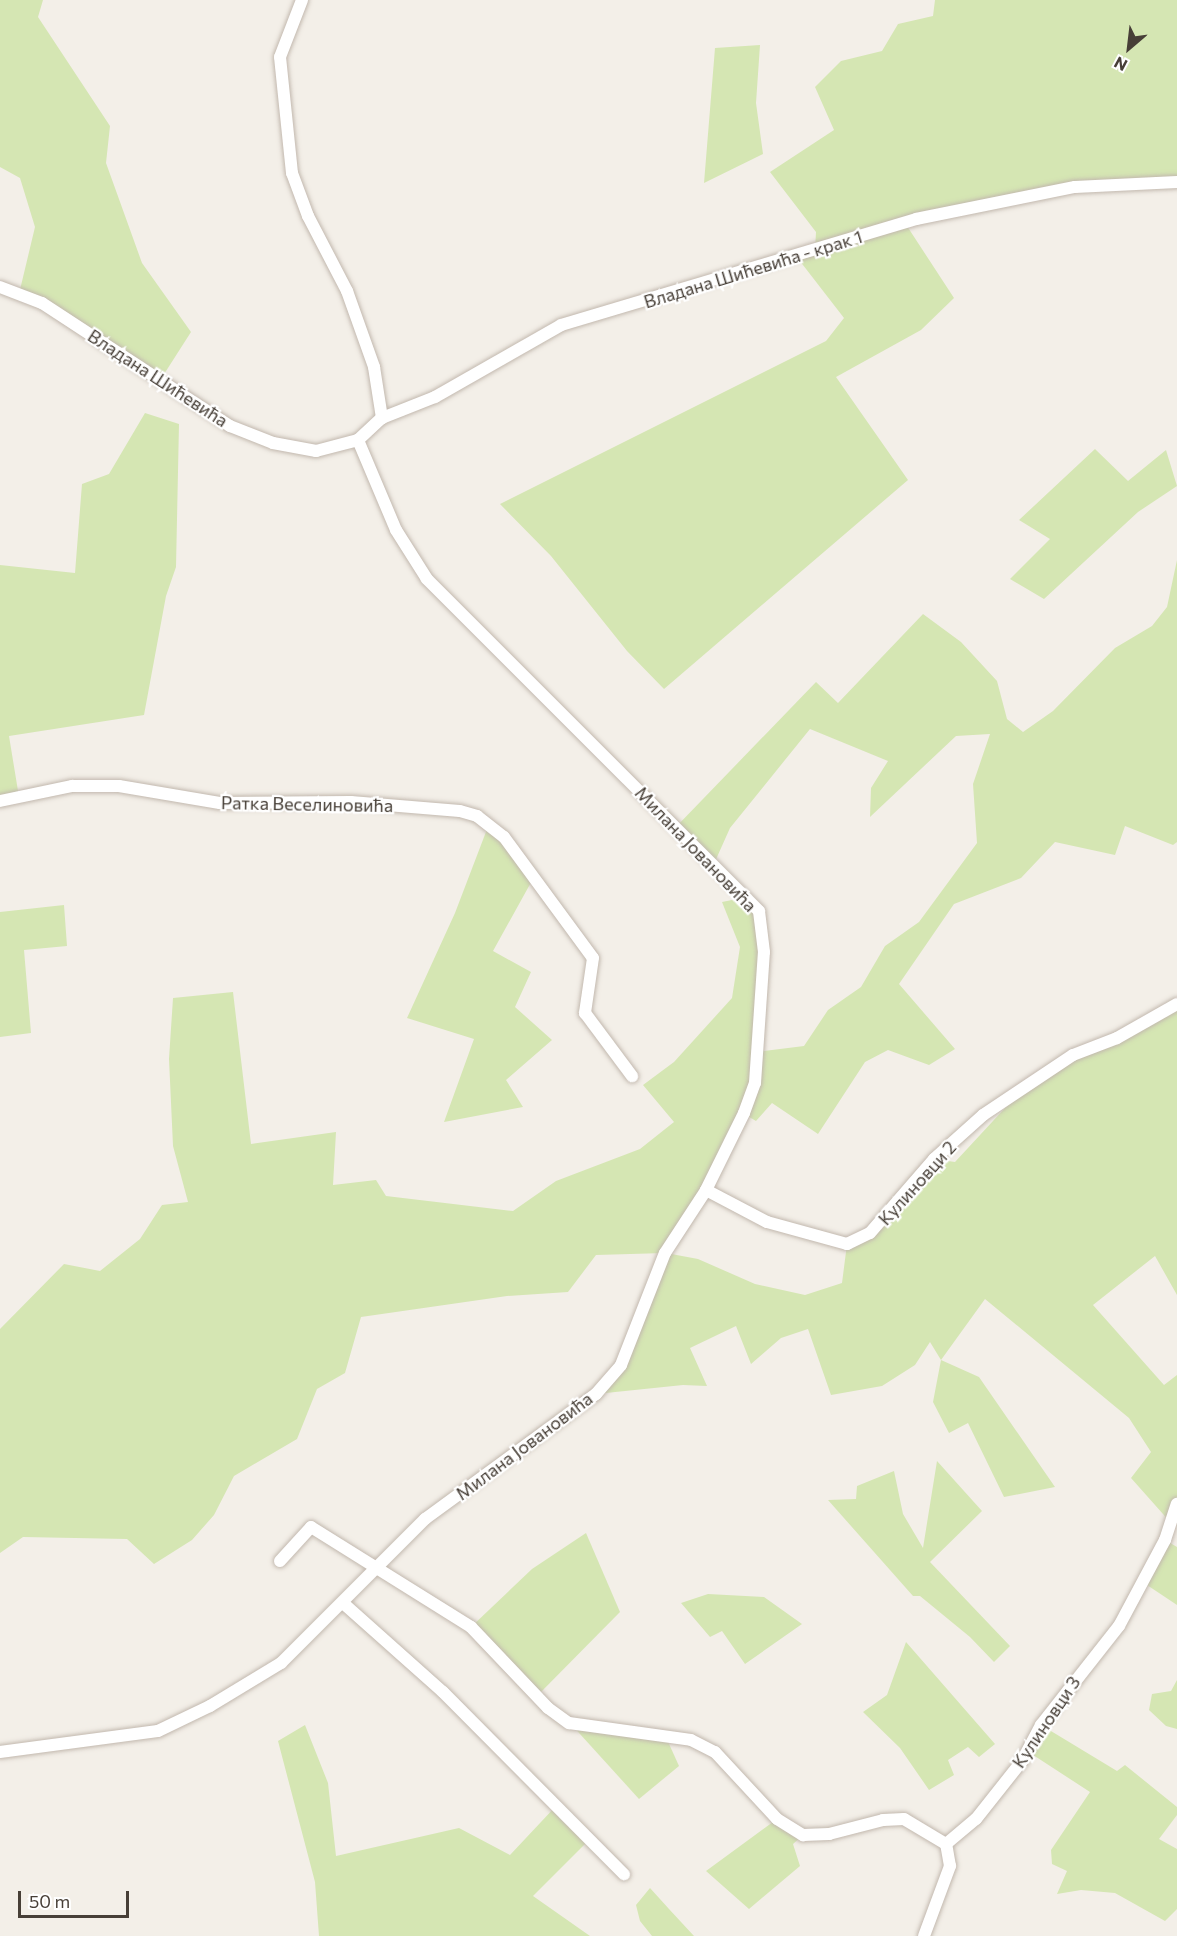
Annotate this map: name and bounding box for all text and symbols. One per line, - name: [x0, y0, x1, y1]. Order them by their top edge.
- north arrow: [1099, 18, 1159, 78]
- text: N: [1111, 53, 1130, 76]
- street label: Владана Шићевића - крак 1: [641, 225, 865, 313]
- street label: Владана Шићевића: [84, 325, 232, 431]
- street label: Милана Јовановића: [631, 782, 761, 916]
- street label: Ратка Веселиновића: [221, 792, 393, 816]
- street label: Кулиновци 2: [874, 1137, 960, 1229]
- street label: Милана Јовановића: [451, 1388, 597, 1504]
- street label: Кулиновци 3: [1007, 1672, 1085, 1772]
- scale bar: [21, 1879, 132, 1917]
- text: 50 m: [29, 1890, 70, 1912]

